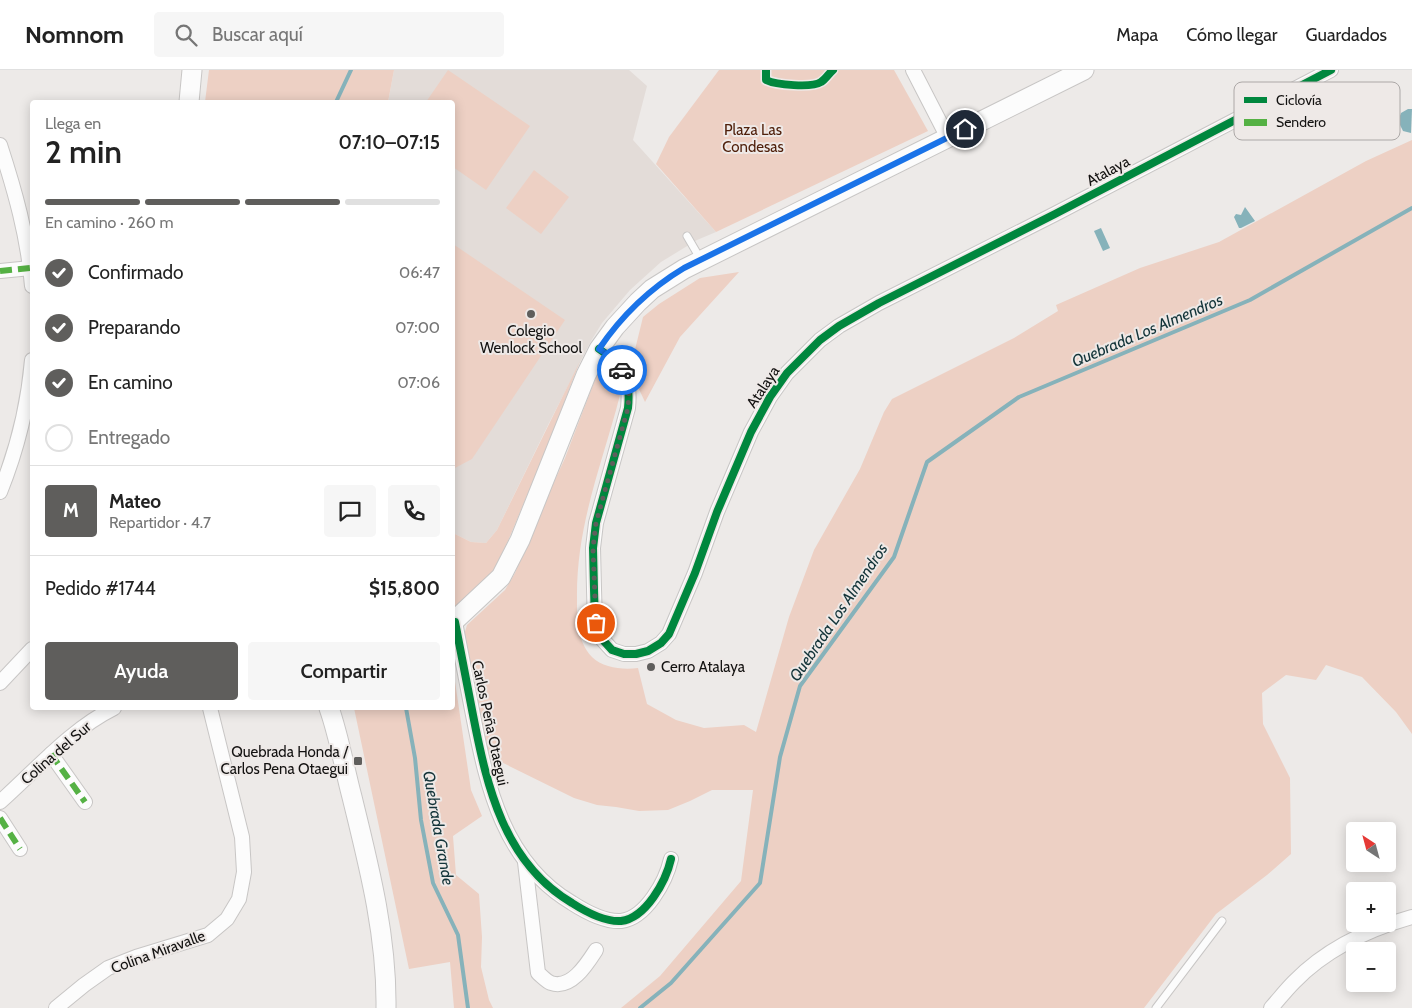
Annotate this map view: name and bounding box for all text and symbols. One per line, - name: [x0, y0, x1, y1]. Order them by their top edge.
- search box: [154, 12, 504, 57]
- text: Nomnom: [25, 20, 124, 49]
- icon: search: [172, 21, 200, 49]
- text: Buscar aquí: [212, 23, 303, 46]
- text: Mapa: [1116, 24, 1158, 46]
- text: Cómo llegar: [1186, 24, 1278, 46]
- text: Guardados: [1306, 24, 1387, 46]
- legend: [1234, 82, 1400, 140]
- text: Ciclovía: [1276, 91, 1322, 109]
- pin: [944, 108, 986, 150]
- text: Sendero: [1276, 113, 1326, 131]
- text: Llega en: [45, 114, 101, 133]
- icon: home: [951, 115, 979, 143]
- park label: Plaza Las Condesas: [722, 121, 784, 156]
- text: 07:10–07:15: [338, 131, 440, 154]
- text: 2 min: [45, 132, 122, 171]
- street label: Atalaya: [1083, 152, 1133, 190]
- text: En camino · 260 m: [45, 213, 174, 232]
- icon: check: [45, 259, 73, 287]
- text: Confirmado: [88, 261, 184, 284]
- text: 06:47: [399, 263, 440, 282]
- water label: Quebrada Los Almendros: [1069, 290, 1225, 371]
- marker: Colegio Wenlock School: [525, 308, 537, 320]
- icon: check: [45, 314, 73, 342]
- text: Preparando: [88, 316, 181, 339]
- text: 07:00: [395, 318, 440, 337]
- place label: Colegio Wenlock School: [480, 322, 582, 357]
- courier: [597, 345, 647, 395]
- icon: car: [608, 356, 636, 384]
- street label: Atalaya: [743, 362, 784, 411]
- icon: check: [45, 369, 73, 397]
- text: En camino: [88, 371, 173, 394]
- text: 07:06: [397, 373, 440, 392]
- text: Entregado: [88, 426, 170, 449]
- button: chat: [324, 485, 376, 537]
- button: phone: [388, 485, 440, 537]
- text: Mateo: [109, 490, 161, 513]
- text: M: [63, 499, 79, 522]
- text: Repartidor · 4.7: [109, 513, 211, 532]
- water label: Quebrada Los Almendros: [785, 540, 892, 685]
- text: Pedido #1744: [45, 577, 156, 600]
- text: $15,800: [369, 577, 440, 600]
- pin: [575, 602, 617, 644]
- icon: bag: [582, 609, 610, 637]
- button: Ayuda: [45, 642, 238, 700]
- button: Compartir: [248, 642, 440, 700]
- place label: Cerro Atalaya: [661, 658, 746, 676]
- street label: Carlos Peña Otaegui: [468, 659, 512, 787]
- marker: Cerro Atalaya: [645, 661, 657, 673]
- street label: Colina del Sur: [17, 717, 95, 788]
- place label: Quebrada Honda / Carlos Pena Otaegui: [221, 743, 349, 778]
- marker: Quebrada Honda / Carlos Pena Otaegui: [352, 755, 364, 767]
- water label: Quebrada Grande: [419, 770, 458, 887]
- north arrow: [1346, 822, 1396, 872]
- map controls: [1346, 822, 1396, 992]
- button: +: [1346, 882, 1396, 932]
- street label: Colina Miravalle: [108, 927, 208, 977]
- button: −: [1346, 942, 1396, 992]

